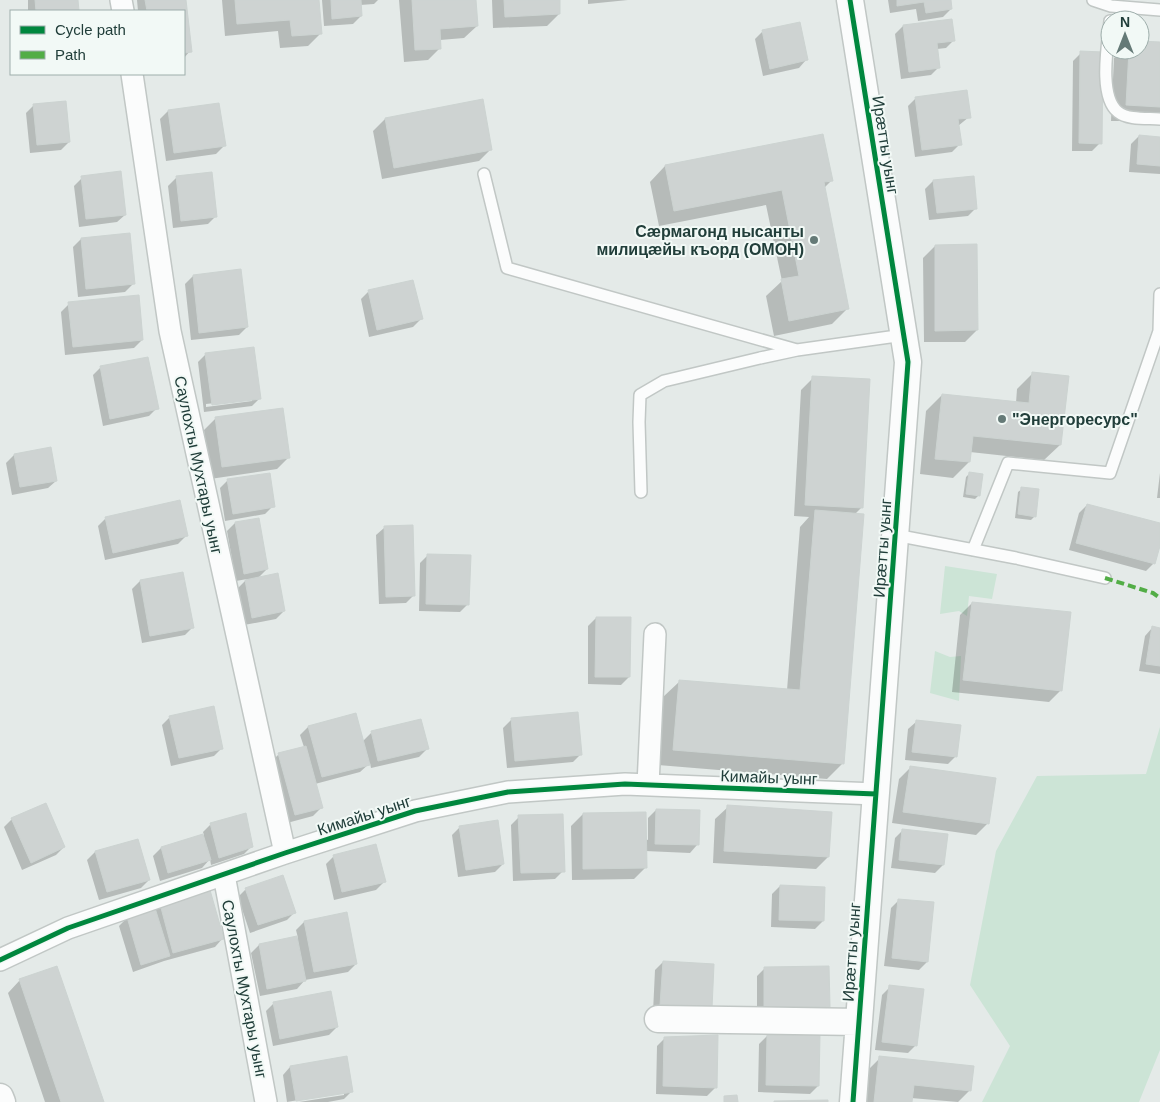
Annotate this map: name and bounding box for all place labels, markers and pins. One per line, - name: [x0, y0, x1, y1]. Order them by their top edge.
- place label: Сæрмагонд нысанты милицæйы къорд (ОМОН): [596, 223, 804, 258]
- marker: Сæрмагонд нысанты милицæйы къорд (ОМОН): [808, 234, 820, 246]
- place label: "Энергоресурс": [1012, 411, 1138, 428]
- marker: "Энергоресурс": [996, 413, 1008, 425]

